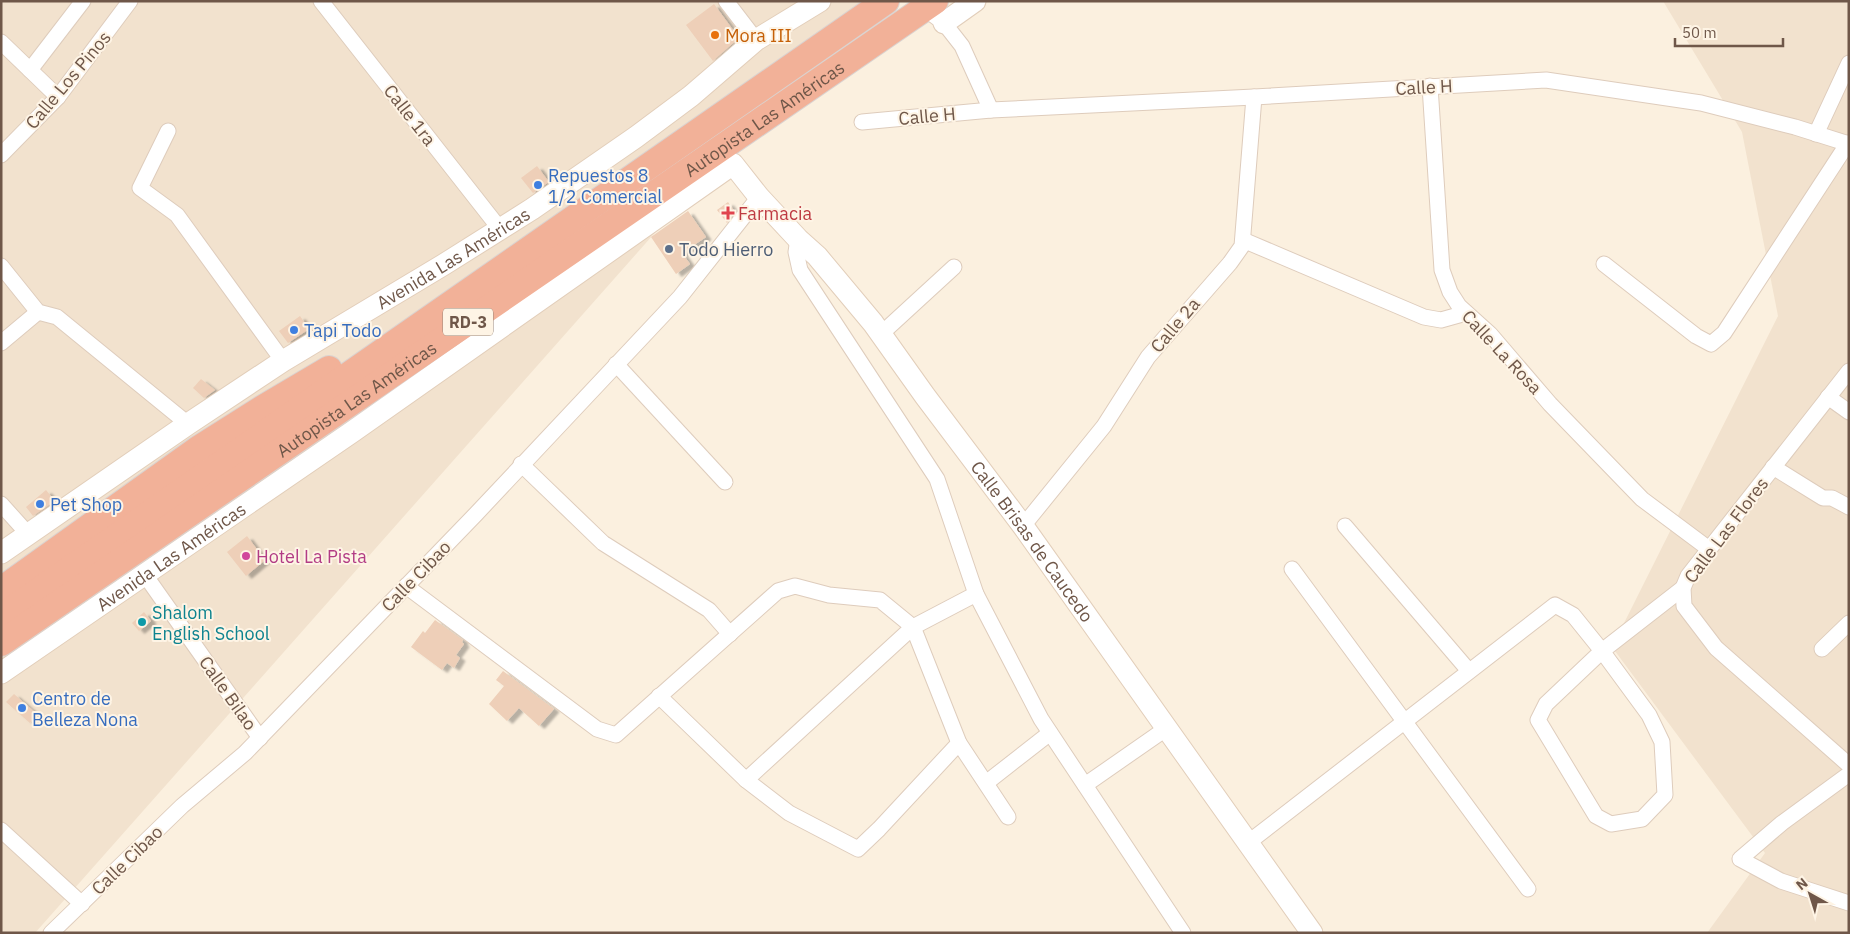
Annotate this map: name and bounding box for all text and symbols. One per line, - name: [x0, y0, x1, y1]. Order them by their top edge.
- scale bar: [1675, 15, 1782, 47]
- text: 50 m: [1682, 23, 1717, 42]
- place label: Mora III: [725, 24, 792, 47]
- street label: Calle Los Pinos: [20, 26, 116, 134]
- marker: Mora III: [709, 29, 721, 41]
- street label: Autopista Las Américas: [680, 55, 849, 182]
- street label: Calle H: [1395, 74, 1453, 100]
- street label: Calle 1ra: [379, 80, 441, 151]
- street label: Calle H: [897, 102, 957, 130]
- place label: Repuestos 8 1/2 Comercial: [548, 164, 662, 208]
- marker: Repuestos 8 1/2 Comercial: [532, 179, 544, 191]
- street label: Avenida Las Américas: [372, 202, 534, 314]
- place label: Farmacia: [738, 202, 812, 225]
- marker: Farmacia: [722, 207, 734, 219]
- place label: Todo Hierro: [679, 238, 773, 261]
- marker: Todo Hierro: [663, 243, 675, 255]
- street label: Calle 2a: [1145, 292, 1205, 357]
- street label: Calle La Rosa: [1457, 305, 1547, 399]
- road number: RD-3: [443, 308, 493, 336]
- place label: Tapi Todo: [304, 319, 382, 342]
- marker: Tapi Todo: [288, 324, 300, 336]
- street label: Autopista Las Américas: [272, 336, 441, 462]
- street label: Calle Brisas de Caucedo: [966, 456, 1099, 626]
- street label: Calle Las Flores: [1679, 473, 1773, 587]
- place label: Pet Shop: [50, 493, 122, 516]
- street label: Avenida Las Américas: [92, 497, 250, 616]
- marker: Pet Shop: [34, 498, 46, 510]
- street label: Calle Cibao: [376, 535, 456, 617]
- place label: Hotel La Pista: [256, 545, 367, 568]
- marker: Hotel La Pista: [240, 550, 252, 562]
- place label: Shalom English School: [152, 601, 270, 645]
- marker: Shalom English School: [136, 616, 148, 628]
- street label: Calle Bilao: [194, 651, 262, 735]
- place label: Centro de Belleza Nona: [32, 687, 138, 731]
- marker: Centro de Belleza Nona: [16, 702, 28, 714]
- street label: Calle Cibao: [86, 820, 168, 900]
- north arrow: [1785, 869, 1835, 919]
- text: N: [1792, 874, 1811, 894]

